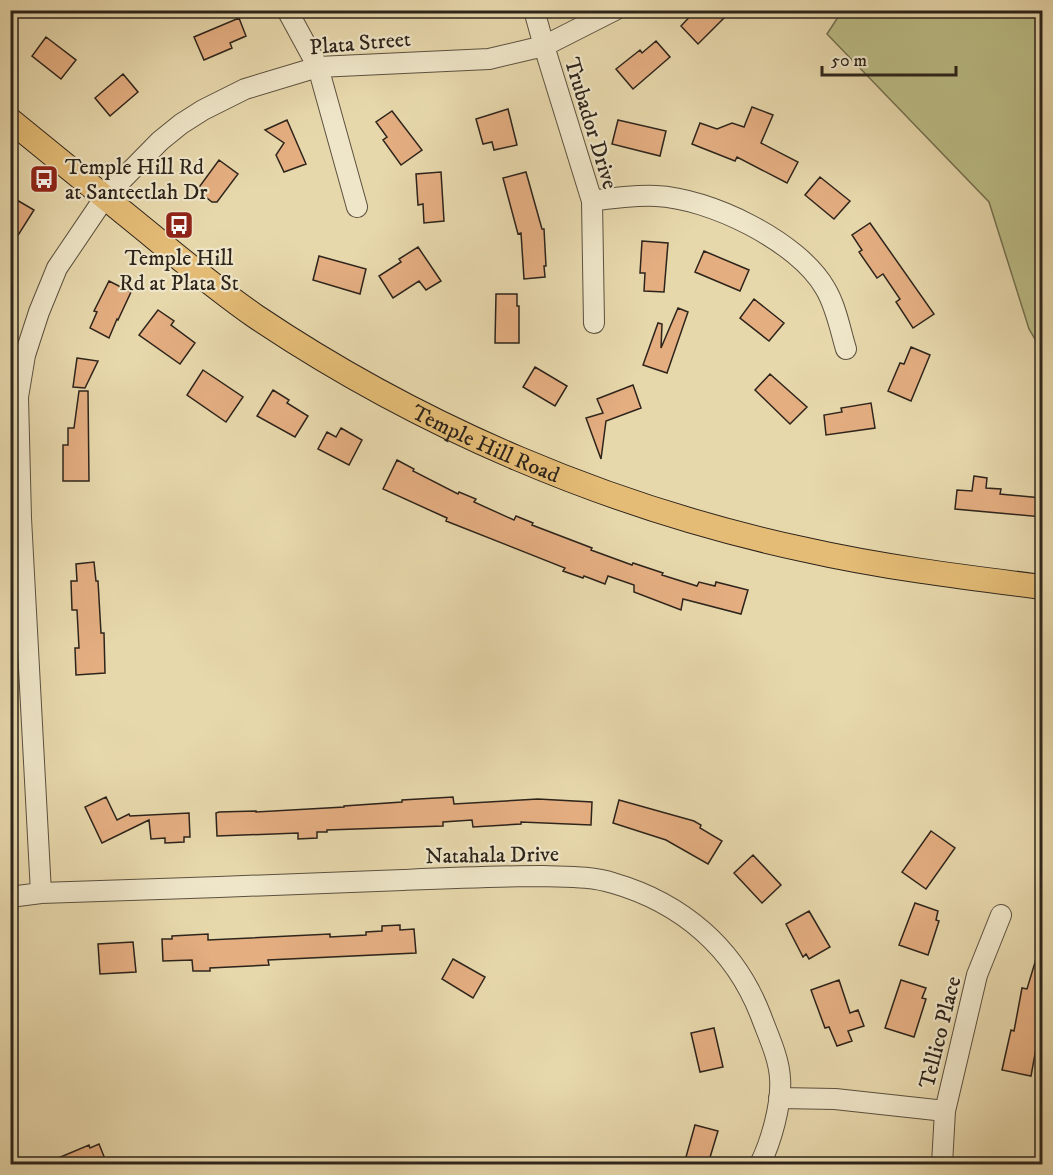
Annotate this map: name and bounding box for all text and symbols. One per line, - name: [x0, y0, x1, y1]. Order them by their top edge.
- street label: Plata Street: [308, 26, 412, 61]
- scale bar: [822, 39, 956, 77]
- text: 50 m: [831, 50, 867, 72]
- street label: Trubador Drive: [558, 54, 623, 193]
- place label: Temple Hill Rd at Santeetlah Dr: [65, 154, 208, 206]
- bus stop icon: Temple Hill Rd at Santeetlah Dr: [28, 163, 60, 195]
- bus stop icon: Temple Hill Rd at Plata St: [163, 209, 195, 241]
- place label: Temple Hill Rd at Plata St: [119, 245, 239, 297]
- street label: Temple Hill Road: [407, 399, 563, 489]
- street label: Natahala Drive: [425, 841, 559, 870]
- street label: Tellico Place: [914, 974, 967, 1091]

